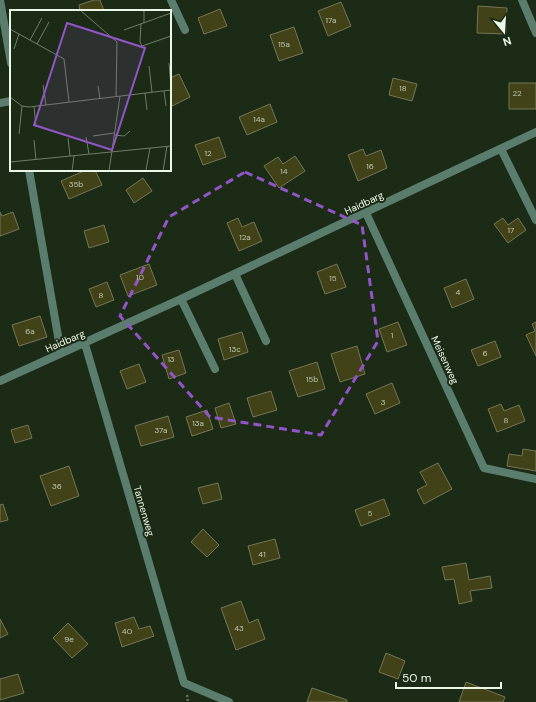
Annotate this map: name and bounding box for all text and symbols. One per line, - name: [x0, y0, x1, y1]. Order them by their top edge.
- inset map: [10, 10, 171, 171]
- north arrow: [484, 12, 524, 52]
- house number: 17a: [326, 15, 336, 25]
- text: N: [501, 34, 513, 49]
- house number: 15a: [278, 39, 290, 49]
- house number: 18: [399, 83, 407, 93]
- house number: 22: [512, 88, 522, 98]
- house number: 14a: [253, 114, 265, 124]
- house number: 12: [204, 148, 212, 158]
- house number: 16: [366, 161, 374, 171]
- house number: 14: [280, 166, 288, 176]
- house number: 35b: [69, 179, 83, 189]
- street label: Haidbarg: [342, 188, 386, 218]
- house number: 17: [508, 225, 514, 235]
- house number: 12a: [239, 232, 251, 242]
- house number: 10: [136, 272, 145, 282]
- house number: 15: [329, 273, 337, 283]
- house number: 4: [456, 287, 461, 297]
- house number: 8: [99, 290, 104, 300]
- house number: 6a: [25, 326, 35, 336]
- street label: Haidbarg: [43, 327, 87, 355]
- house number: 1: [391, 330, 393, 340]
- street label: Meisenweg: [428, 334, 462, 387]
- house number: 13c: [229, 344, 241, 354]
- house number: 6: [482, 348, 488, 358]
- house number: 13: [167, 354, 175, 364]
- house number: 15b: [306, 374, 318, 384]
- house number: 3: [381, 397, 386, 407]
- house number: 8: [504, 415, 509, 425]
- house number: 13a: [192, 418, 204, 428]
- house number: 37a: [155, 425, 167, 435]
- house number: 36: [52, 481, 62, 491]
- street label: Tannenweg: [131, 484, 158, 538]
- house number: 5: [368, 508, 373, 518]
- house number: 41: [258, 549, 266, 559]
- house number: 43: [234, 623, 244, 633]
- house number: 40: [122, 626, 133, 636]
- house number: 9e: [64, 634, 74, 644]
- scale bar: [396, 664, 501, 690]
- text: 50 m: [402, 670, 431, 686]

